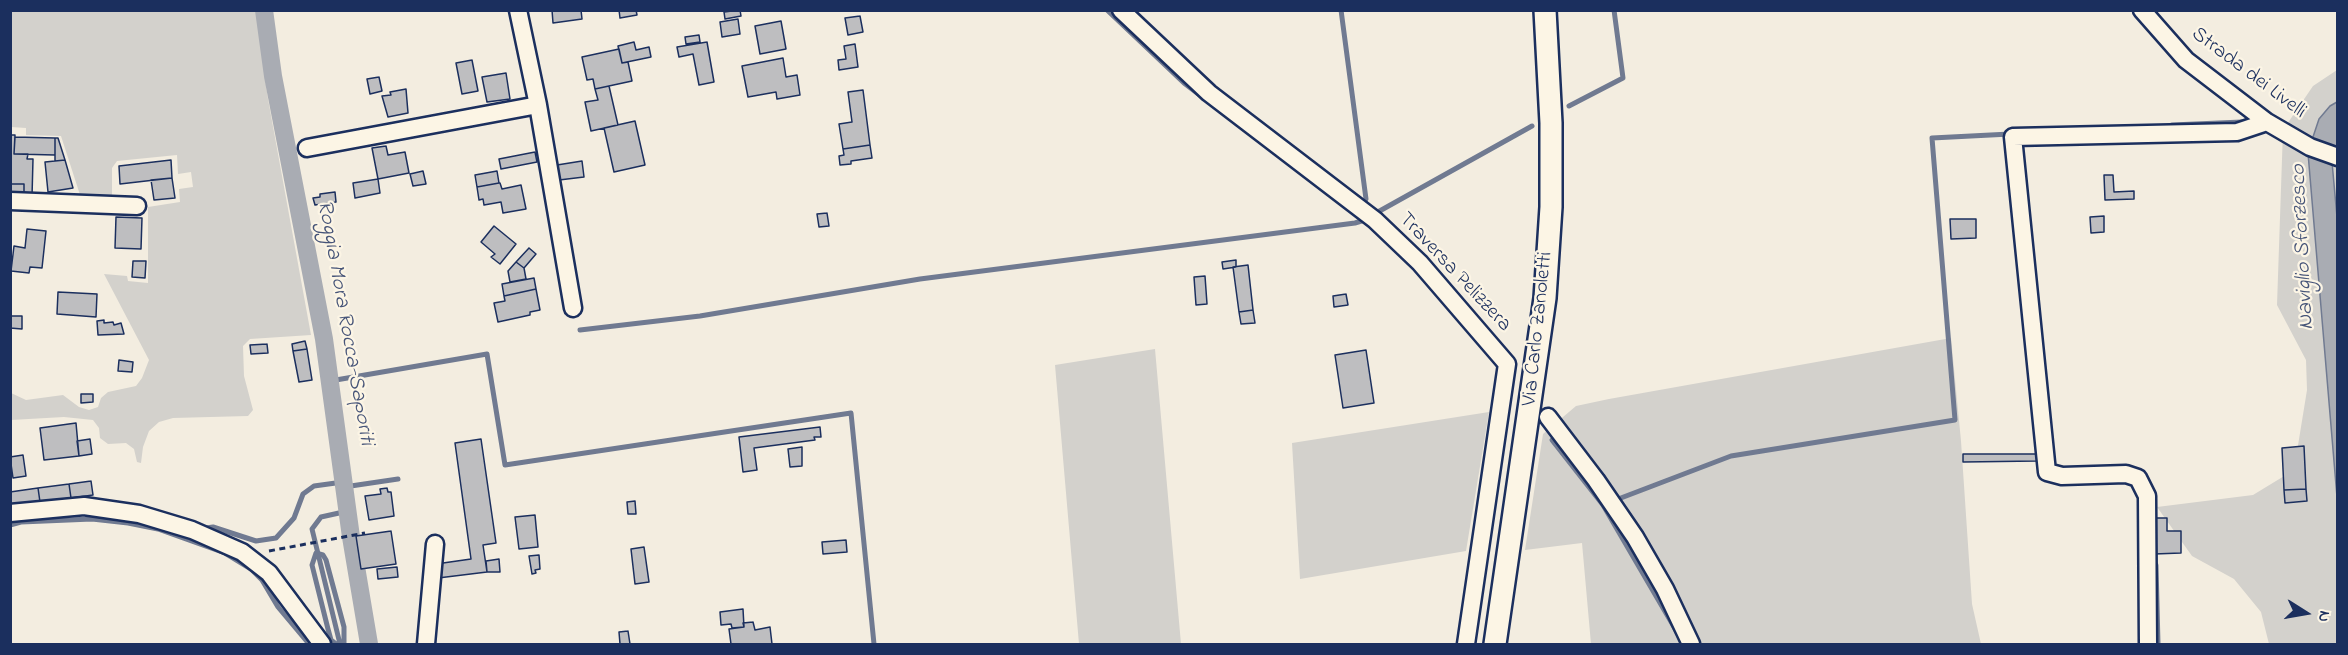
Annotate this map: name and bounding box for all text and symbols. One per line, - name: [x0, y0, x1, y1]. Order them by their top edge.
- street label: Strada dei Livelli: [2185, 23, 2311, 125]
- water label: Naviglio Sforzesco: [2286, 164, 2322, 330]
- water label: Roggia Mora Rocca-Saporiti: [309, 198, 379, 448]
- street label: Traversa Pelizzera: [1392, 208, 1516, 338]
- street label: Via Carlo Zanoletti: [1518, 251, 1560, 407]
- north arrow: [2276, 583, 2336, 643]
- text: N: [2311, 609, 2336, 624]

